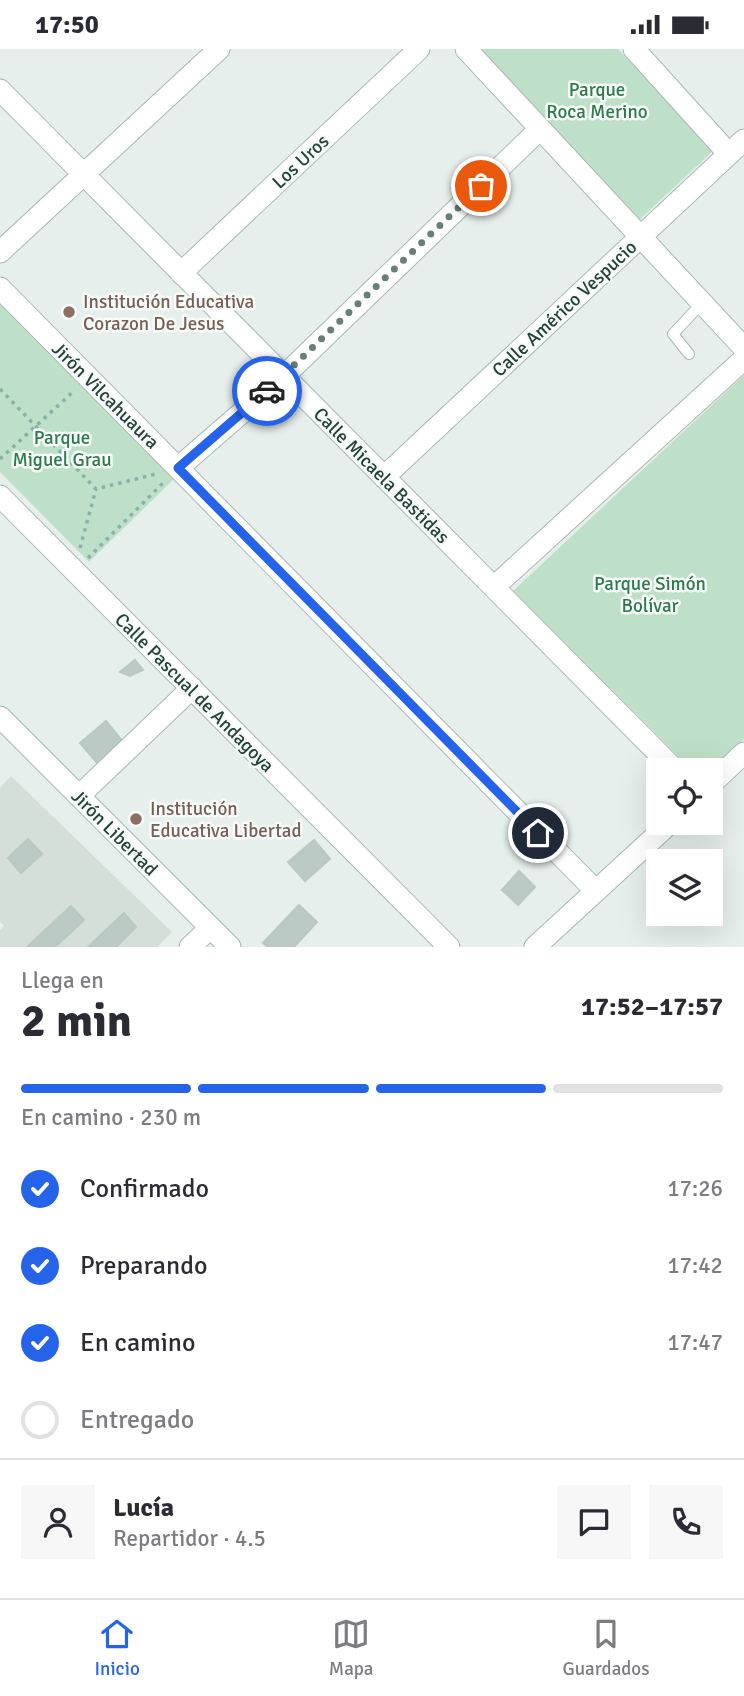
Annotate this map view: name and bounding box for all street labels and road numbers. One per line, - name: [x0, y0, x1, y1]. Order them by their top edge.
- street label: Los Uros: [267, 129, 334, 194]
- street label: Calle Américo Vespucio: [487, 235, 642, 382]
- street label: Jirón Vilcahuaura: [47, 337, 164, 454]
- street label: Calle Micaela Bastidas: [308, 403, 454, 549]
- street label: Calle Pascual de Andagoya: [110, 608, 279, 777]
- street label: Jirón Libertad: [66, 784, 163, 881]

